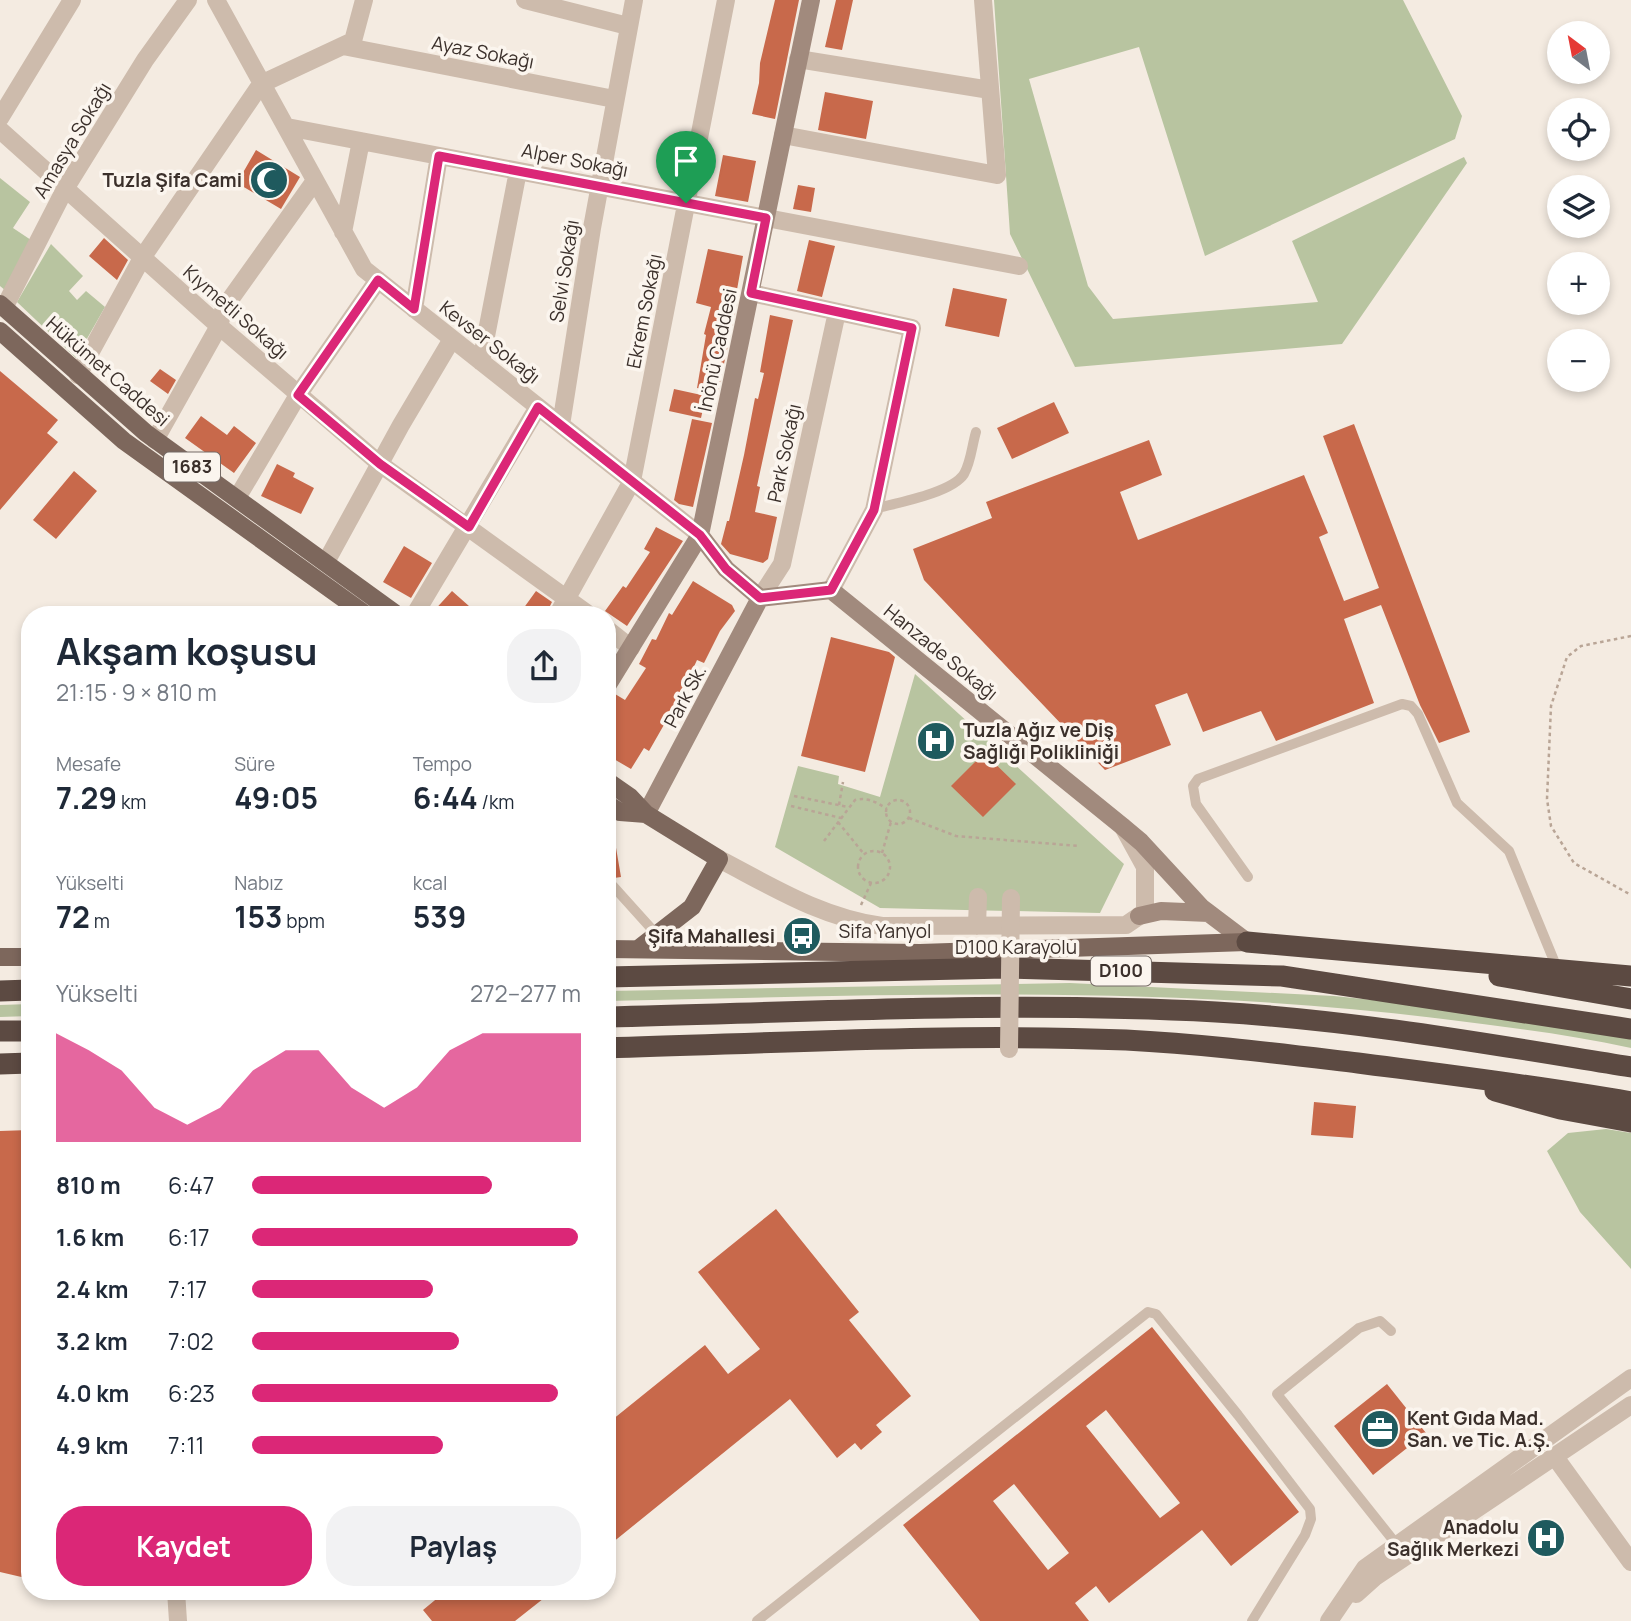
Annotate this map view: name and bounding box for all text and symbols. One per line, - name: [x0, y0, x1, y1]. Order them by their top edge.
- north arrow: [1547, 21, 1610, 84]
- map controls: [1547, 21, 1610, 392]
- street label: Ayaz Sokağı: [430, 29, 536, 75]
- street label: Amasya Sokağı: [27, 77, 117, 203]
- button: locate: [1547, 98, 1610, 161]
- pin: [656, 131, 716, 203]
- street label: Alper Sokağı: [519, 137, 631, 183]
- icon: arrive: [667, 142, 705, 180]
- mosque icon: Tuzla Şifa Cami: [248, 159, 290, 201]
- place label: Tuzla Şifa Cami: [102, 167, 242, 193]
- button: layers: [1547, 175, 1610, 238]
- street label: Selvi Sokağı: [543, 218, 585, 324]
- street label: Ekrem Sokağı: [620, 251, 668, 371]
- button: +: [1547, 252, 1610, 315]
- street label: Kıymetli Sokağı: [178, 259, 294, 365]
- street label: İnönü Caddesi: [691, 286, 743, 414]
- street label: Kevser Sokağı: [434, 295, 546, 389]
- street label: Hükümet Caddesi: [41, 310, 175, 432]
- button: −: [1547, 329, 1610, 392]
- street label: Park Sokağı: [761, 401, 807, 505]
- road number: 1683: [164, 452, 220, 481]
- street label: Hanzade Sokağı: [879, 598, 1003, 706]
- text: Akşam koşusu: [56, 624, 318, 676]
- button: share: [507, 629, 581, 703]
- street label: Park Sk.: [658, 660, 712, 732]
- text: 21:15 · 9 × 810 m: [56, 676, 217, 708]
- place label: Tuzla Ağız ve Diş Sağlığı Polikliniği: [963, 717, 1119, 765]
- hospital icon: Tuzla Ağız ve Diş Sağlığı Polikliniği: [915, 720, 957, 762]
- text: Mesafe: [56, 751, 121, 777]
- text: Süre: [234, 751, 275, 777]
- text: Tempo: [413, 751, 472, 777]
- text: 7.29: [56, 777, 117, 818]
- text: 49:05: [234, 777, 318, 818]
- text: 6:44: [413, 777, 478, 818]
- text: km: [117, 789, 146, 815]
- text: /km: [478, 789, 514, 815]
- text: Yükselti: [56, 870, 124, 896]
- text: Nabız: [234, 870, 284, 896]
- text: kcal: [413, 870, 447, 896]
- text: 72: [56, 896, 90, 937]
- text: 153: [234, 896, 283, 937]
- text: 539: [413, 896, 466, 937]
- text: m: [90, 908, 110, 934]
- text: bpm: [283, 908, 325, 934]
- bus stop icon: Şifa Mahallesi: [781, 915, 823, 957]
- street label: Sifa Yanyol: [839, 918, 931, 944]
- place label: Şifa Mahallesi: [648, 923, 775, 949]
- street label: D100 Karayolu: [955, 934, 1077, 960]
- road number: D100: [1091, 956, 1151, 986]
- text: Yükselti: [56, 977, 138, 1009]
- text: 272–277 m: [470, 977, 581, 1009]
- text: 810 m: [56, 1169, 121, 1201]
- text: 6:47: [168, 1169, 214, 1201]
- text: 1.6 km: [56, 1221, 124, 1253]
- text: 6:17: [168, 1221, 210, 1253]
- text: 2.4 km: [56, 1273, 128, 1305]
- text: 7:17: [168, 1273, 207, 1305]
- text: 3.2 km: [56, 1325, 128, 1357]
- text: 7:02: [168, 1325, 214, 1357]
- text: 4.0 km: [56, 1377, 129, 1409]
- text: 6:23: [168, 1377, 215, 1409]
- place label: Kent Gıda Mad. San. ve Tic. A.Ş.: [1407, 1405, 1551, 1453]
- office icon: Kent Gıda Mad. San. ve Tic. A.Ş.: [1359, 1408, 1401, 1450]
- text: 4.9 km: [56, 1429, 128, 1461]
- text: 7:11: [168, 1429, 204, 1461]
- button: Kaydet: [56, 1506, 312, 1586]
- button: Paylaş: [326, 1506, 581, 1586]
- place label: Anadolu Sağlık Merkezi: [1387, 1514, 1519, 1562]
- hospital icon: Anadolu Sağlık Merkezi: [1525, 1517, 1567, 1559]

